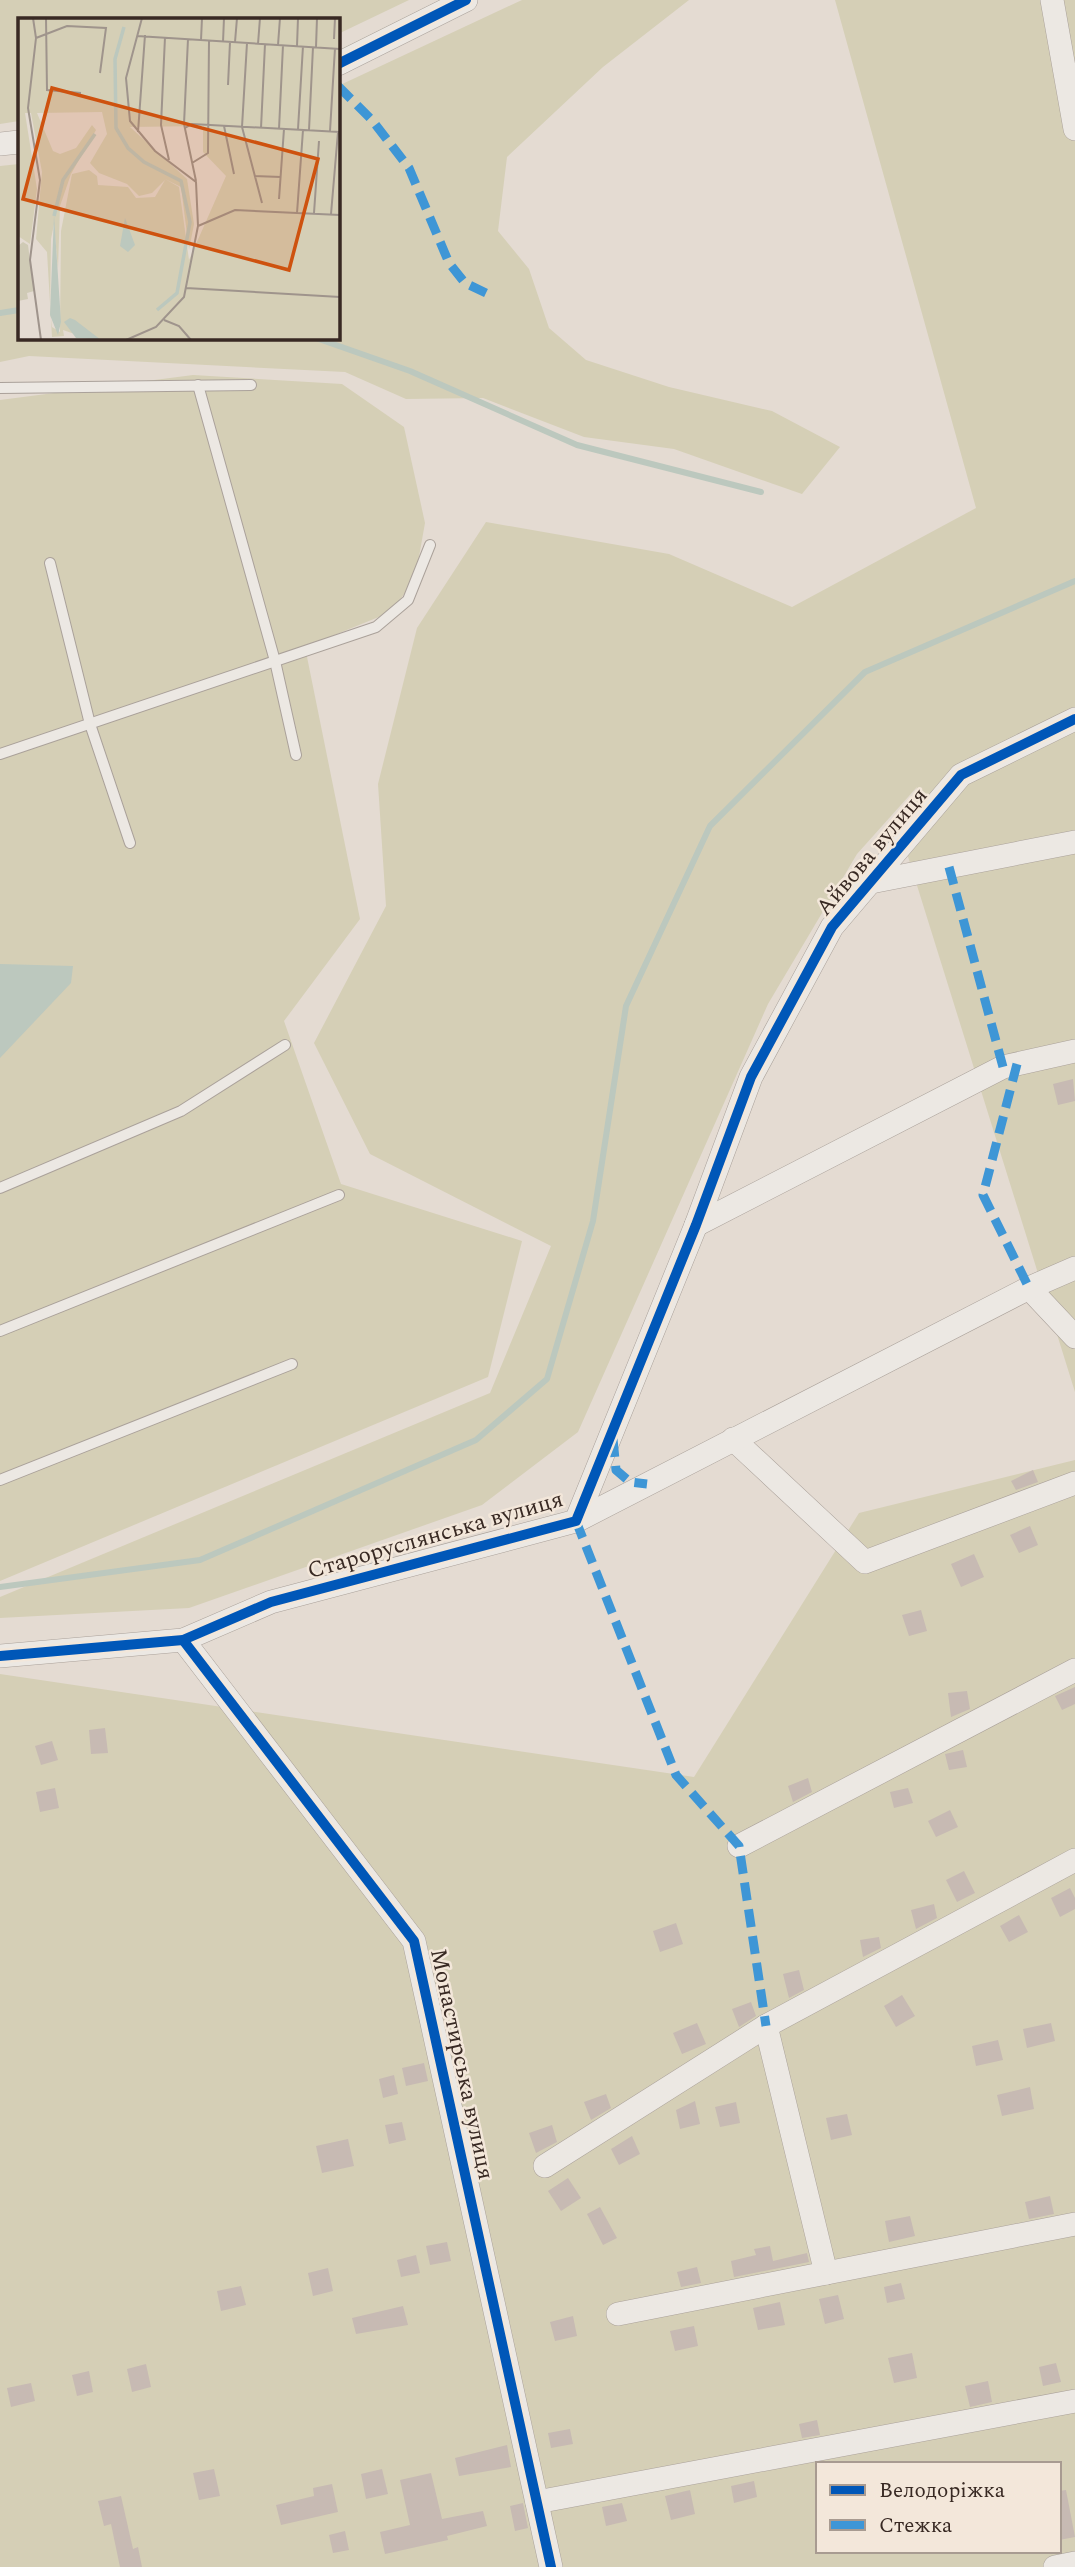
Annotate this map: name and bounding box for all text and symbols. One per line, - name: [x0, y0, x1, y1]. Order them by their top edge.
- inset map: [18, 18, 340, 340]
- street label: Айвова вулиця: [808, 780, 937, 924]
- street label: Староруслянська вулиця: [303, 1482, 567, 1589]
- street label: Монастирська вулиця: [420, 1946, 503, 2183]
- legend: [816, 2462, 1061, 2553]
- text: Велодоріжка: [879, 2475, 1006, 2507]
- text: Стежка: [879, 2510, 953, 2542]

